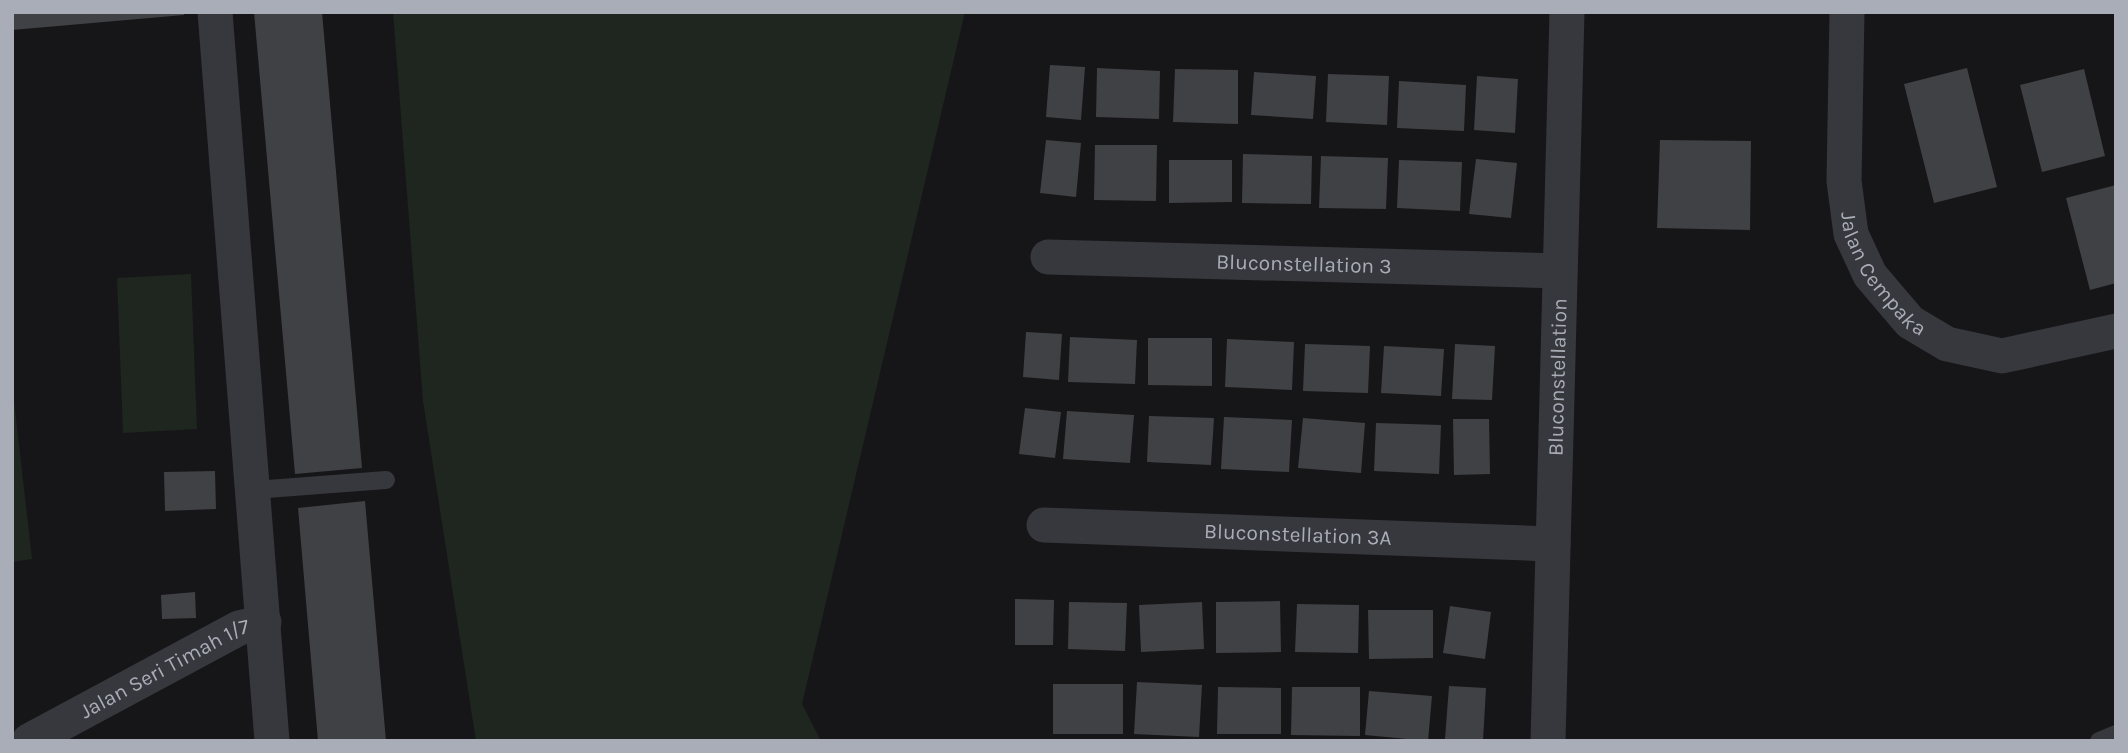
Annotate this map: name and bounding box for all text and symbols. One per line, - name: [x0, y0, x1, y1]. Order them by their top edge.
- street label: Jalan Cempaka: [1836, 210, 1930, 341]
- street label: Bluconstellation 3: [1216, 250, 1392, 278]
- street label: Bluconstellation: [1543, 298, 1572, 456]
- street label: Bluconstellation 3A: [1204, 519, 1392, 550]
- street label: Jalan Seri Timah 1/7: [76, 614, 252, 723]

